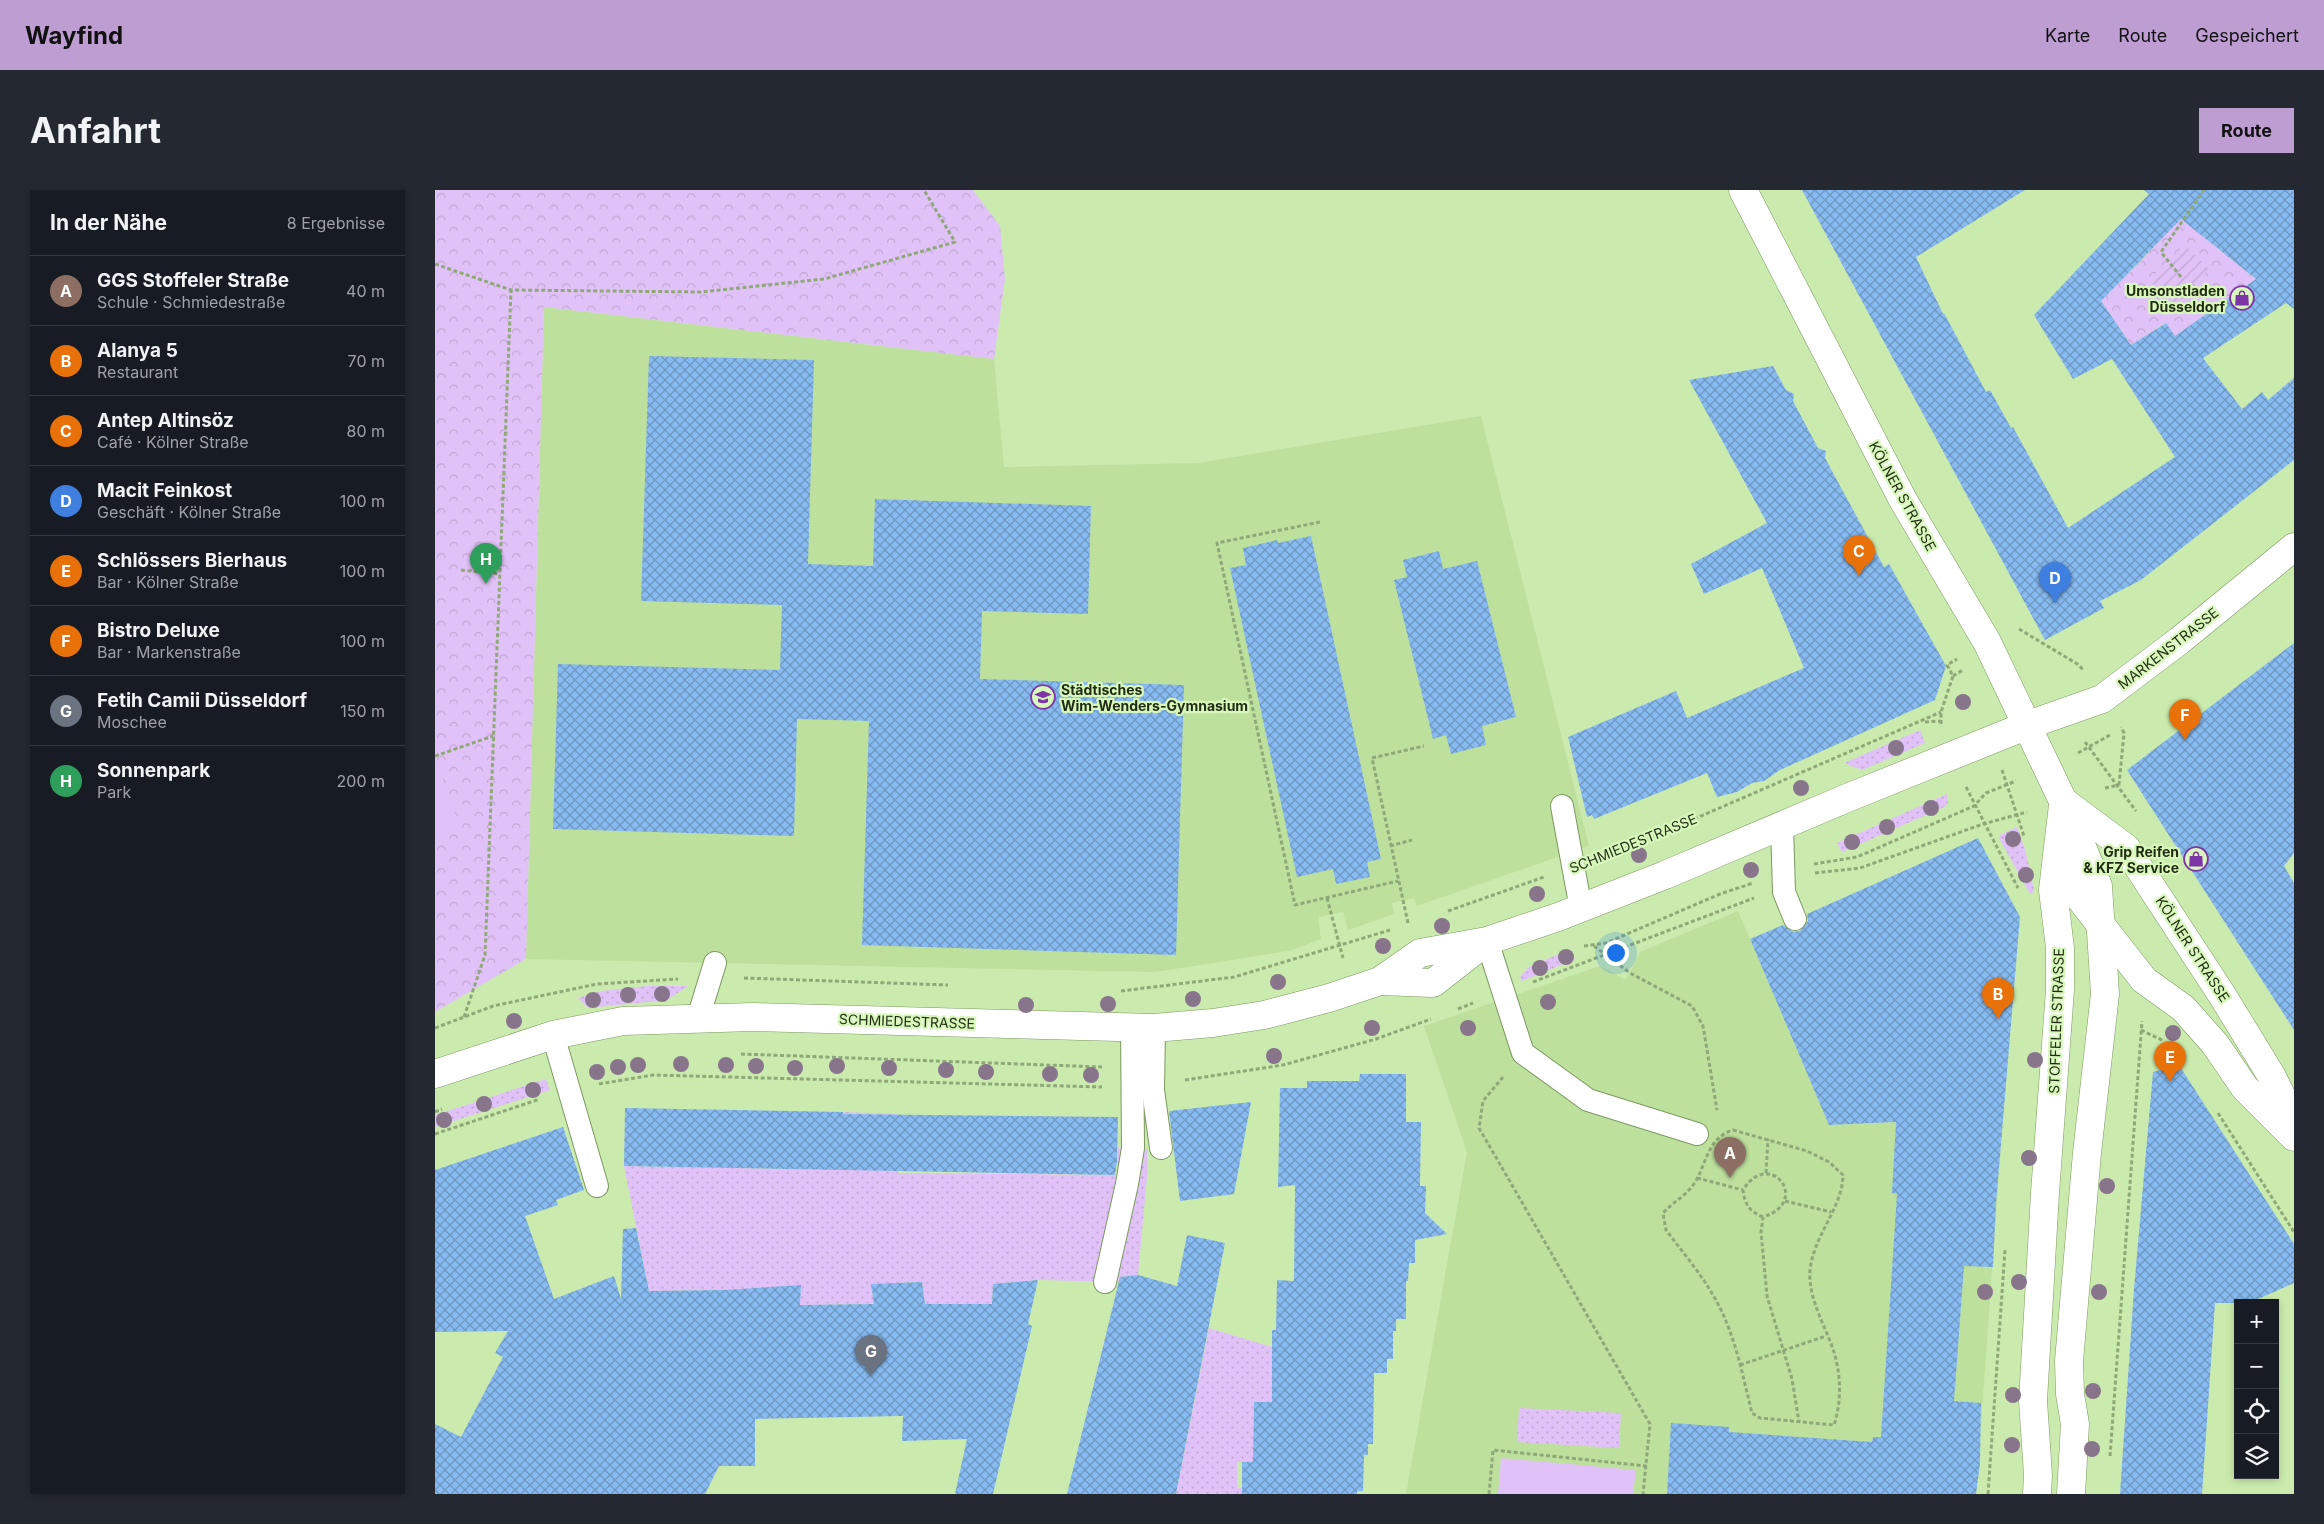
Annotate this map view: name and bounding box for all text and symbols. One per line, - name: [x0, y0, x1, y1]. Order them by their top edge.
- text: Wayfind: [25, 21, 123, 50]
- text: Karte: [2045, 25, 2090, 46]
- text: Route: [2118, 25, 2167, 46]
- text: Gespeichert: [2195, 25, 2299, 46]
- button: Route: [2199, 108, 2294, 153]
- text: Anfahrt: [30, 109, 161, 151]
- text: In der Nähe: [50, 210, 167, 235]
- text: 8 Ergebnisse: [287, 213, 385, 233]
- text: GGS Stoffeler Straße: [97, 269, 289, 292]
- text: A: [60, 281, 72, 301]
- text: 40 m: [346, 281, 385, 301]
- place label: Umsonstladen Düsseldorf: [2126, 282, 2225, 315]
- shop icon: Umsonstladen Düsseldorf: [2229, 285, 2255, 311]
- text: Schule · Schmiedestraße: [97, 292, 285, 312]
- text: Alanya 5: [97, 339, 178, 362]
- text: B: [61, 351, 71, 371]
- text: 70 m: [348, 351, 385, 371]
- text: Restaurant: [97, 362, 178, 382]
- text: Antep Altinsöz: [97, 409, 234, 432]
- text: C: [60, 421, 72, 441]
- text: 80 m: [346, 421, 385, 441]
- text: Café · Kölner Straße: [97, 432, 249, 452]
- street label: KÖLNER STRASSE: [1866, 438, 1940, 554]
- text: Macit Feinkost: [97, 479, 232, 502]
- text: D: [60, 491, 72, 511]
- text: 100 m: [340, 491, 385, 511]
- text: Geschäft · Kölner Straße: [97, 502, 281, 522]
- pin: C: [1843, 535, 1875, 576]
- pin: H: [470, 543, 502, 584]
- text: Schlössers Bierhaus: [97, 549, 287, 572]
- text: E: [61, 561, 71, 581]
- text: 100 m: [340, 561, 385, 581]
- pin: D: [2039, 562, 2071, 603]
- text: Bar · Kölner Straße: [97, 572, 239, 592]
- street label: MARKENSTRASSE: [2114, 604, 2222, 692]
- text: Bistro Deluxe: [97, 619, 220, 642]
- text: F: [61, 631, 71, 651]
- text: 100 m: [340, 631, 385, 651]
- text: Bar · Markenstraße: [97, 642, 241, 662]
- place label: Städtisches Wim-Wenders-Gymnasium: [1061, 681, 1248, 714]
- school or university icon: Städtisches Wim-Wenders-Gymnasium: [1030, 684, 1056, 710]
- text: Fetih Camii Düsseldorf: [97, 689, 307, 712]
- pin: F: [2169, 699, 2201, 740]
- text: G: [60, 701, 72, 721]
- text: 150 m: [340, 701, 385, 721]
- text: Moschee: [97, 712, 167, 732]
- text: Sonnenpark: [97, 759, 210, 782]
- text: H: [60, 771, 72, 791]
- text: 200 m: [337, 771, 385, 791]
- text: Park: [97, 782, 131, 802]
- street label: SCHMIEDESTRASSE: [1567, 810, 1699, 876]
- place label: Grip Reifen & KFZ Service: [2083, 843, 2179, 876]
- shop icon: Grip Reifen & KFZ Service: [2183, 846, 2209, 872]
- street label: KÖLNER STRASSE: [2152, 893, 2234, 1005]
- your location: [1603, 940, 1629, 966]
- street label: STOFFELER STRASSE: [2045, 948, 2067, 1094]
- pin: B: [1982, 978, 2014, 1019]
- street label: SCHMIEDESTRASSE: [839, 1010, 975, 1032]
- pin: E: [2154, 1041, 2186, 1082]
- pin: A: [1714, 1137, 1746, 1178]
- map controls: [2234, 1299, 2279, 1479]
- button: +: [2234, 1299, 2279, 1344]
- pin: G: [855, 1335, 887, 1376]
- button: −: [2234, 1344, 2279, 1389]
- button: locate: [2234, 1389, 2279, 1434]
- button: layers: [2234, 1434, 2279, 1479]

